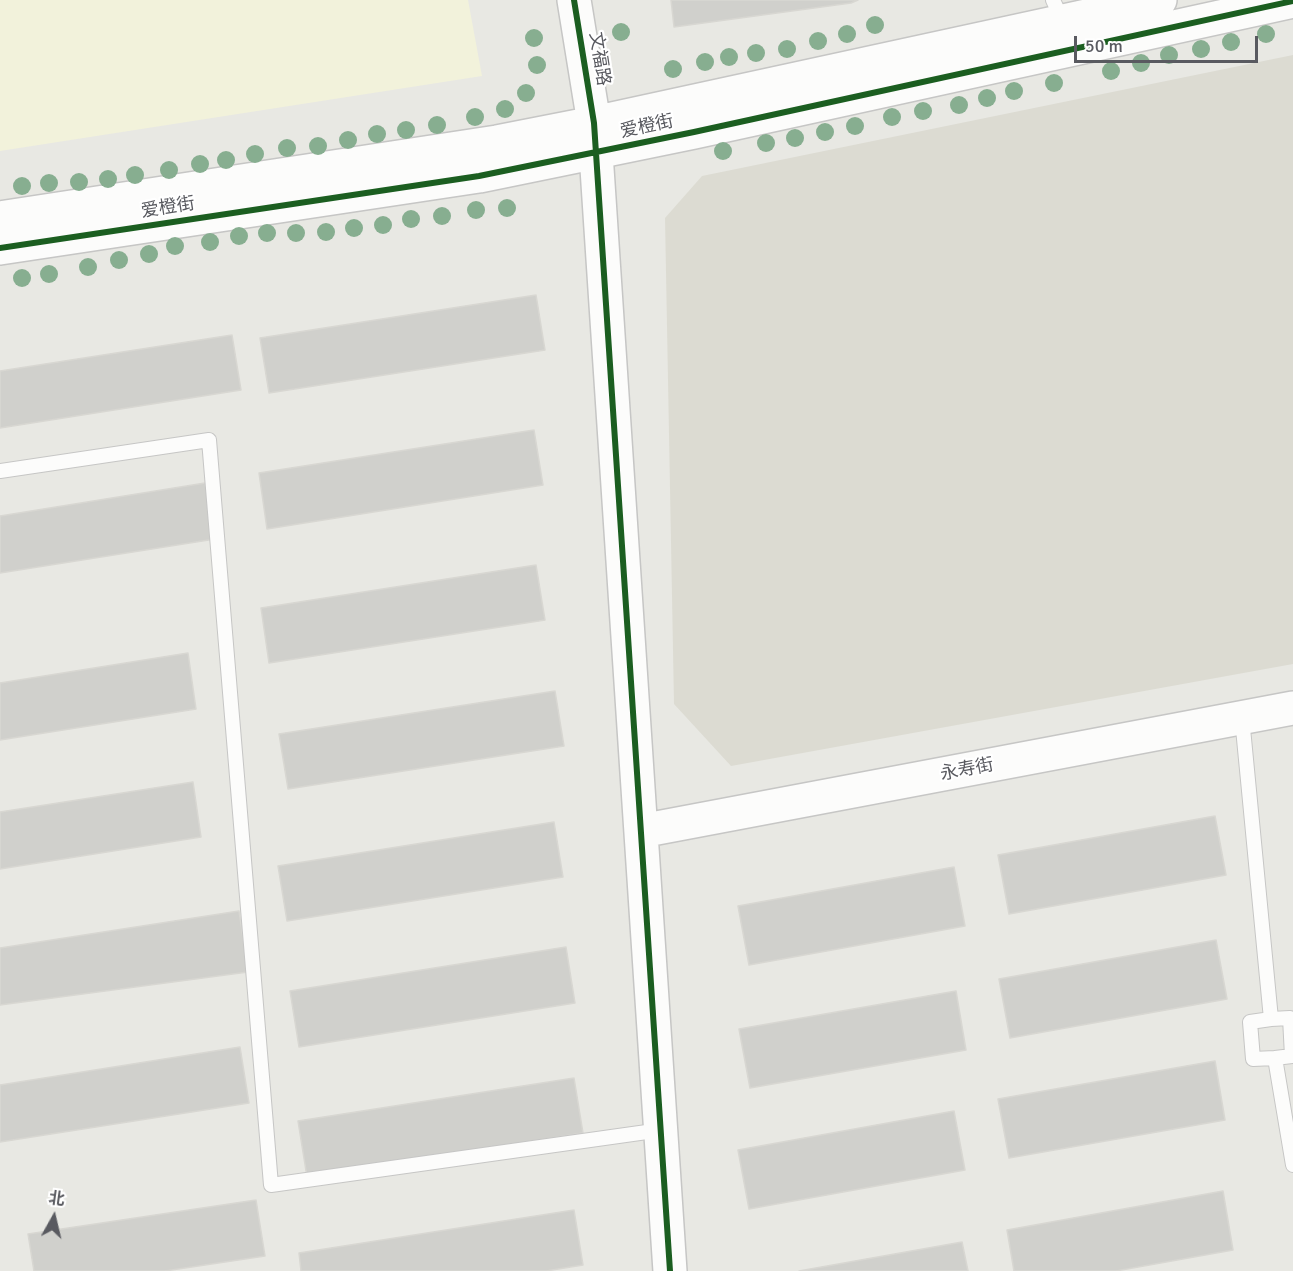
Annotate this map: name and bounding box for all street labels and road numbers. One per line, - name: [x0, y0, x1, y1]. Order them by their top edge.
- street label: 文福路: [584, 31, 614, 87]
- street label: 爱橙街: [618, 111, 676, 143]
- street label: 爱橙街: [140, 193, 196, 223]
- street label: 永寿街: [938, 754, 996, 786]

